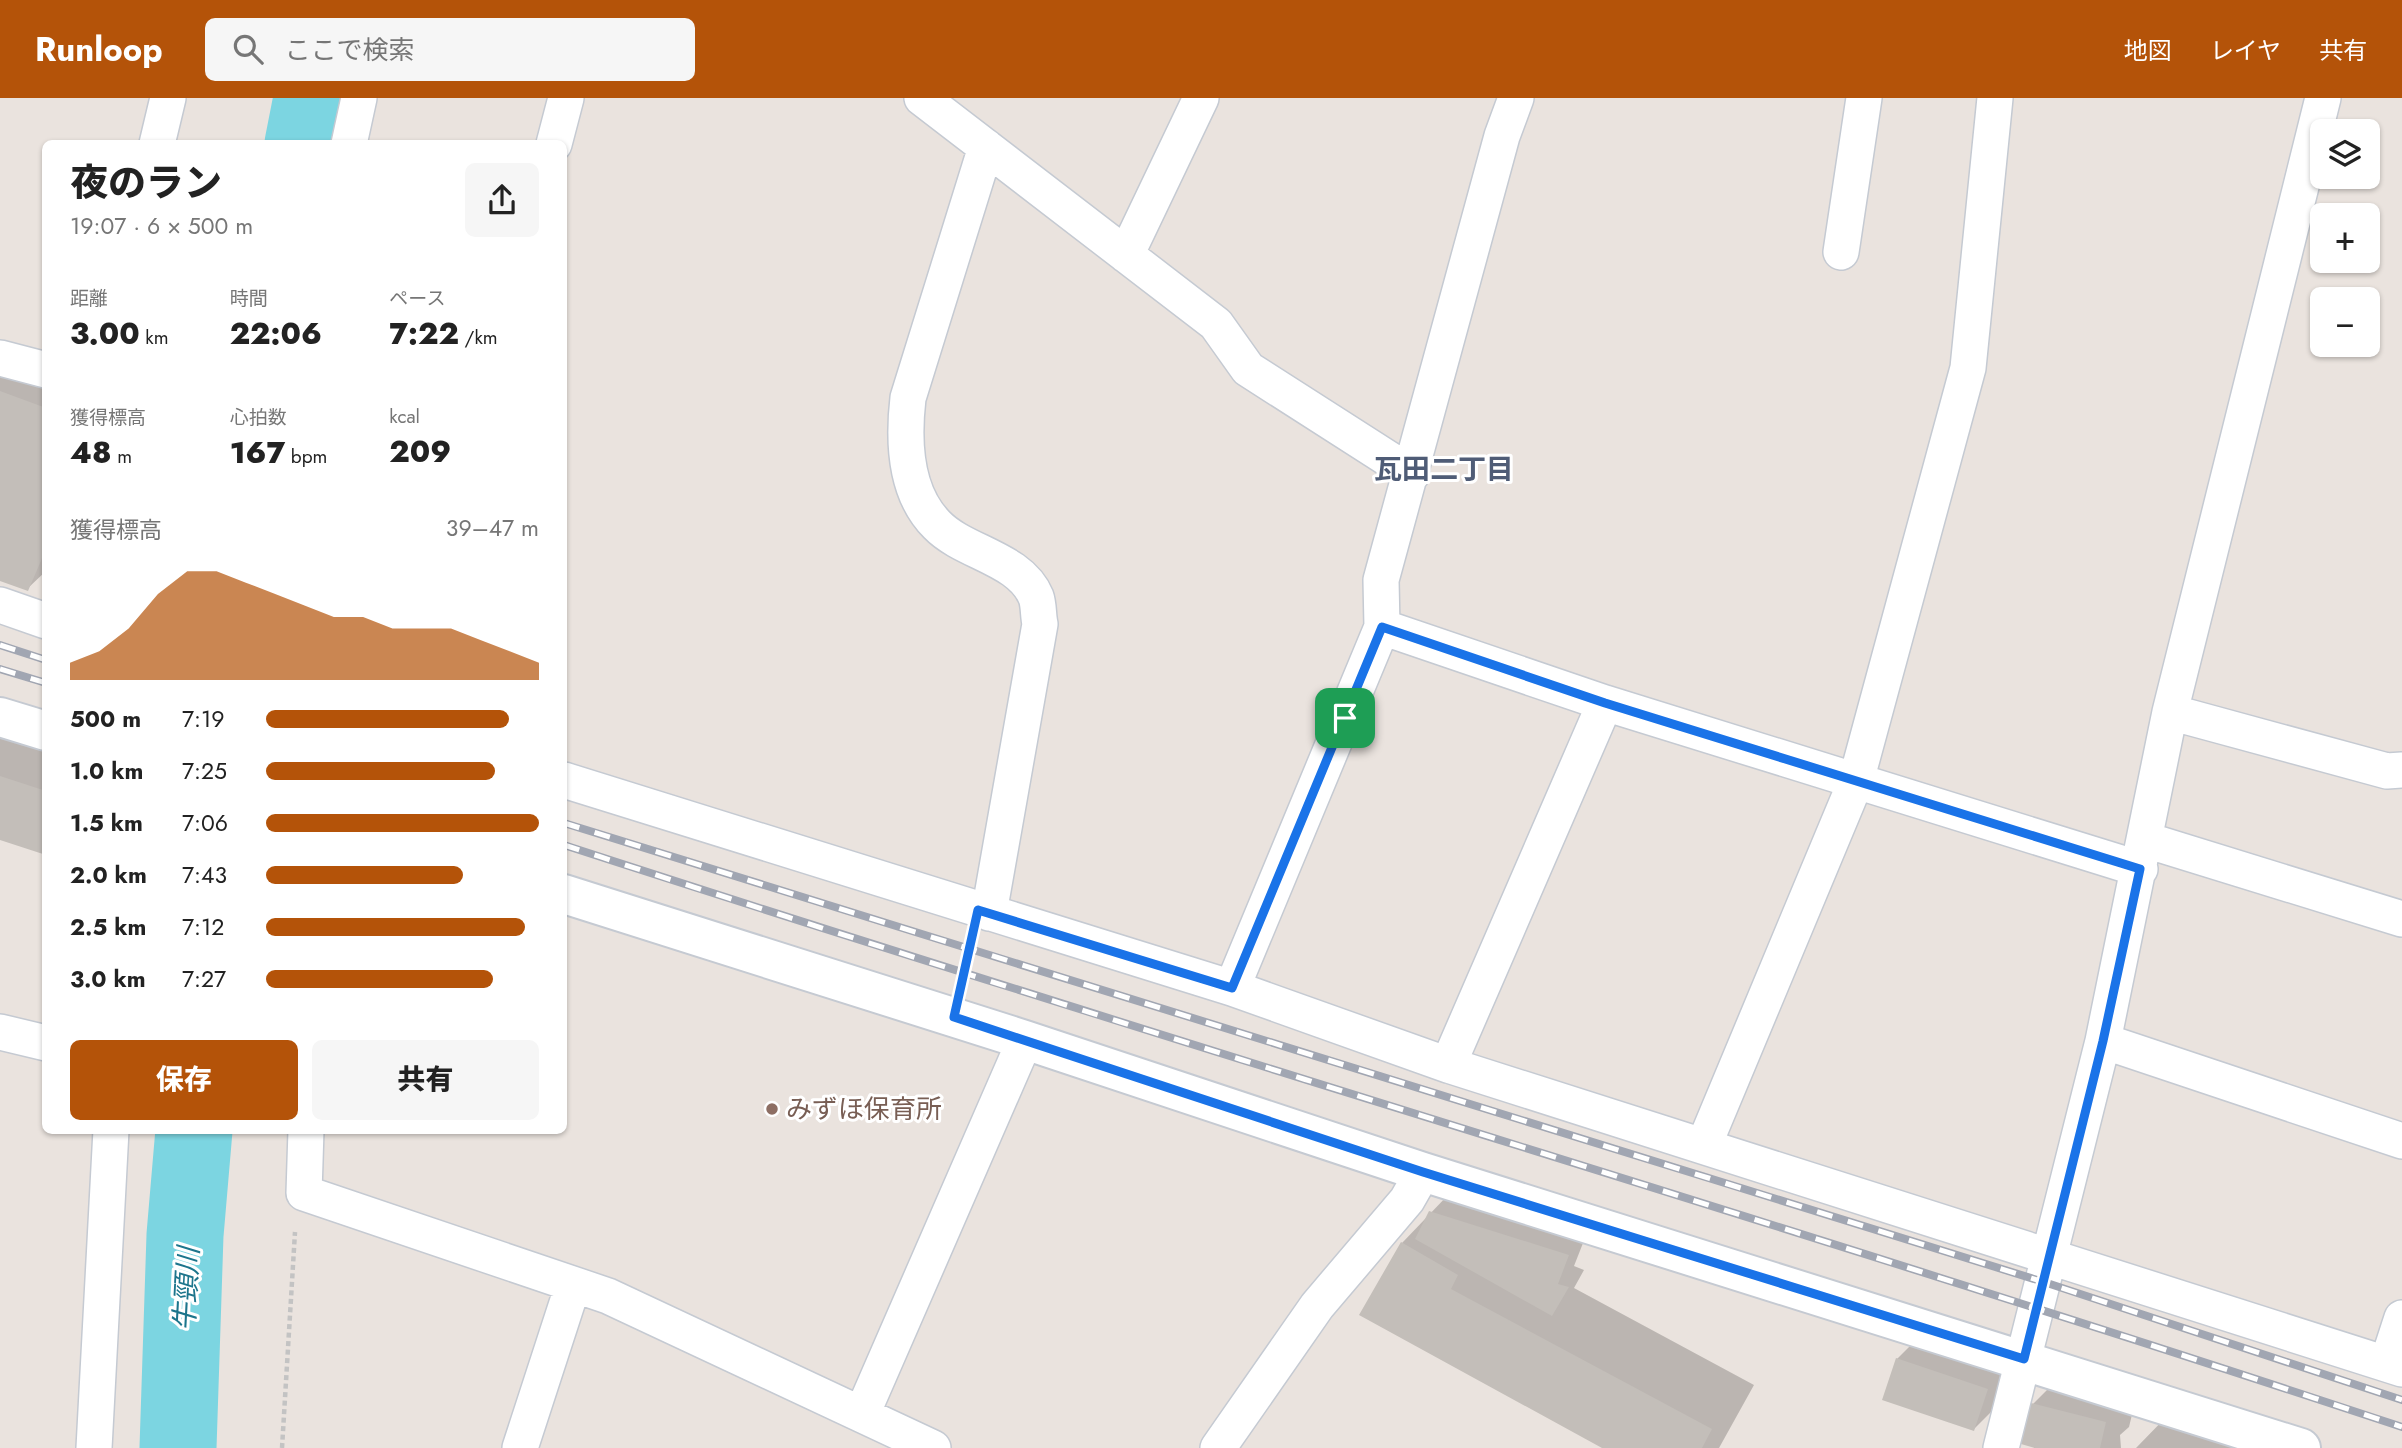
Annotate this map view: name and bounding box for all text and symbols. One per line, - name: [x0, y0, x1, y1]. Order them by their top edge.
- search box: [205, 18, 695, 81]
- text: Runloop: [35, 26, 163, 73]
- icon: search: [229, 30, 267, 68]
- text: ここで検索: [285, 31, 415, 69]
- text: 地図: [2124, 33, 2172, 68]
- text: レイヤ: [2210, 33, 2281, 68]
- text: 共有: [2319, 33, 2367, 68]
- map controls: [2310, 119, 2380, 357]
- button: layers: [2310, 119, 2380, 189]
- text: 夜のラン: [70, 155, 222, 210]
- button: share: [465, 163, 539, 237]
- button: +: [2310, 203, 2380, 273]
- text: 19:07 · 6 × 500 m: [70, 209, 253, 243]
- text: 距離: [70, 285, 108, 312]
- text: 時間: [230, 285, 268, 312]
- text: ペース: [389, 285, 445, 312]
- button: −: [2310, 287, 2380, 357]
- text: 3.00: [70, 312, 140, 355]
- text: 22:06: [230, 312, 322, 355]
- text: 7:22: [389, 312, 459, 355]
- text: km: [140, 324, 168, 351]
- text: /km: [459, 324, 498, 351]
- text: kcal: [389, 403, 420, 430]
- text: 獲得標高: [70, 404, 146, 431]
- text: 心拍数: [230, 404, 287, 431]
- text: 209: [389, 430, 451, 473]
- text: 48: [70, 431, 112, 474]
- text: 167: [230, 431, 285, 474]
- text: m: [112, 443, 132, 470]
- text: bpm: [285, 443, 327, 470]
- district label: 瓦田二丁目: [1374, 449, 1514, 490]
- text: 39–47 m: [446, 511, 539, 545]
- text: 獲得標高: [70, 513, 162, 547]
- pin: [1315, 688, 1375, 748]
- icon: arrive: [1326, 699, 1364, 737]
- text: 500 m: [70, 702, 141, 736]
- text: 7:19: [182, 702, 225, 736]
- text: 1.0 km: [70, 754, 143, 788]
- text: 7:25: [182, 754, 227, 788]
- text: 1.5 km: [70, 806, 143, 840]
- text: 7:06: [182, 806, 228, 840]
- text: 2.0 km: [70, 858, 147, 892]
- text: 7:43: [182, 858, 227, 892]
- text: 2.5 km: [70, 910, 146, 944]
- text: 7:12: [182, 910, 224, 944]
- text: 3.0 km: [70, 962, 146, 996]
- text: 7:27: [182, 962, 226, 996]
- button: 保存: [70, 1040, 298, 1120]
- button: 共有: [312, 1040, 539, 1120]
- place label: みずほ保育所: [786, 1090, 942, 1128]
- marker: みずほ保育所: [764, 1101, 780, 1117]
- water label: 牛頸川: [164, 1243, 209, 1332]

